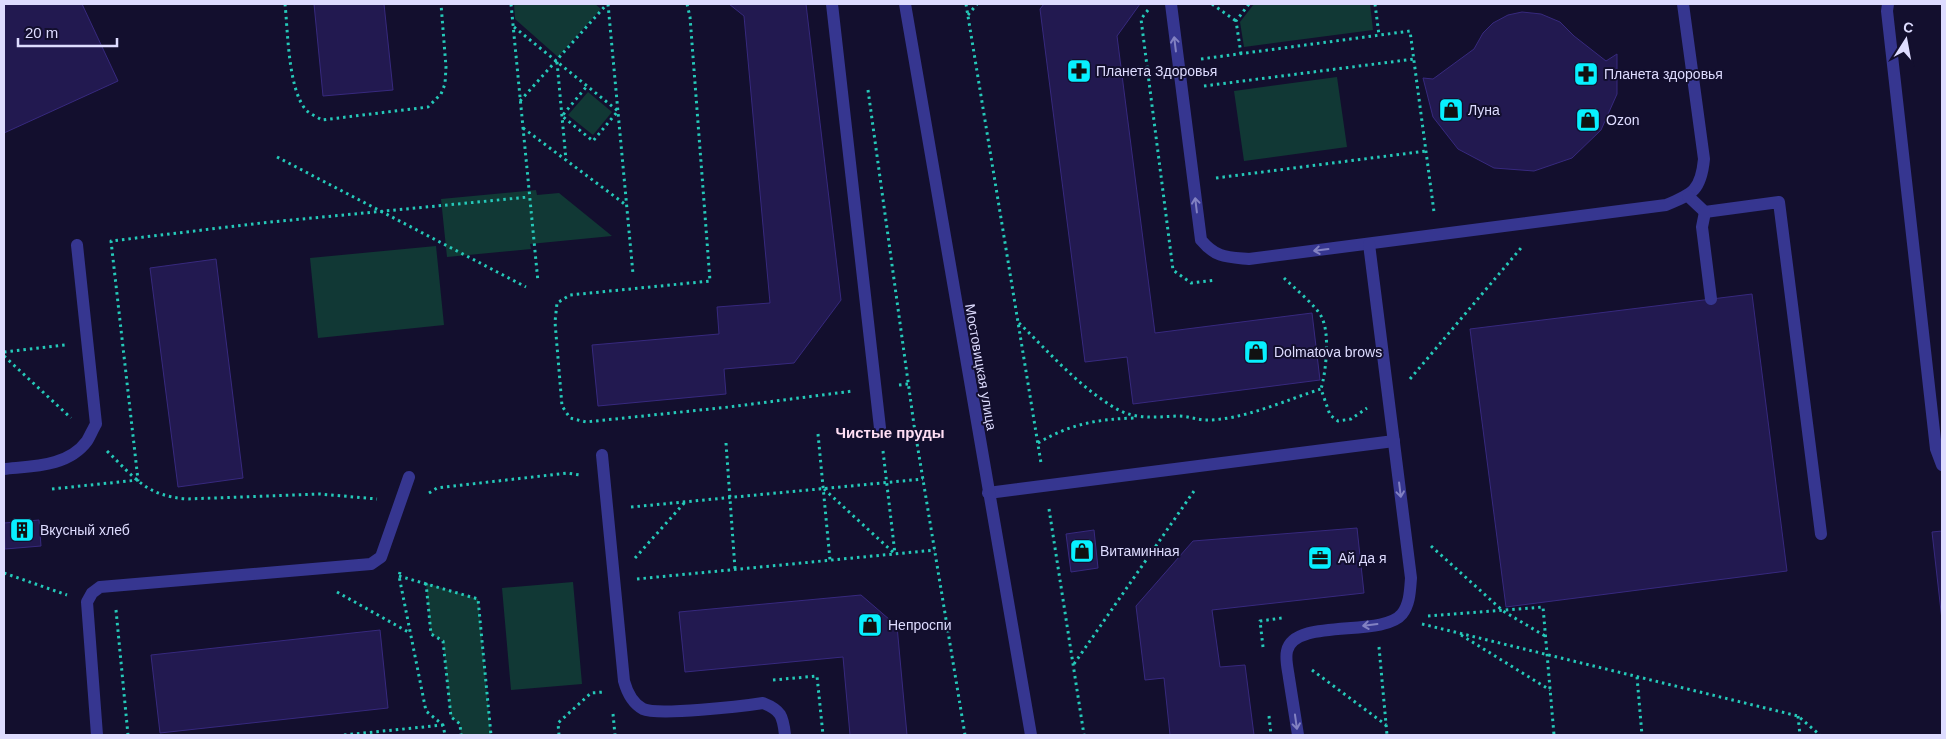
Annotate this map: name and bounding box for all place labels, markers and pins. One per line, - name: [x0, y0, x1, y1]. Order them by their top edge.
- pharmacy icon: Планета Здоровья: [1066, 58, 1092, 84]
- pharmacy icon: Планета здоровья: [1573, 61, 1599, 87]
- place label: Планета Здоровья: [1096, 63, 1217, 79]
- place label: Планета здоровья: [1604, 66, 1723, 82]
- shop icon: Луна: [1438, 97, 1464, 123]
- place label: Луна: [1468, 102, 1500, 118]
- shop icon: Ozon: [1575, 107, 1601, 133]
- place label: Ozon: [1606, 112, 1639, 128]
- shop icon: Dolmatova brows: [1243, 339, 1269, 365]
- place label: Dolmatova brows: [1274, 344, 1382, 360]
- building icon: Вкусный хлеб: [9, 517, 35, 543]
- place label: Вкусный хлеб: [40, 522, 130, 538]
- shop icon: Витаминная: [1069, 538, 1095, 564]
- place label: Витаминная: [1100, 543, 1179, 559]
- office icon: Ай да я: [1307, 545, 1333, 571]
- place label: Ай да я: [1338, 550, 1386, 566]
- shop icon: Непроспи: [857, 612, 883, 638]
- place label: Непроспи: [888, 617, 951, 633]

